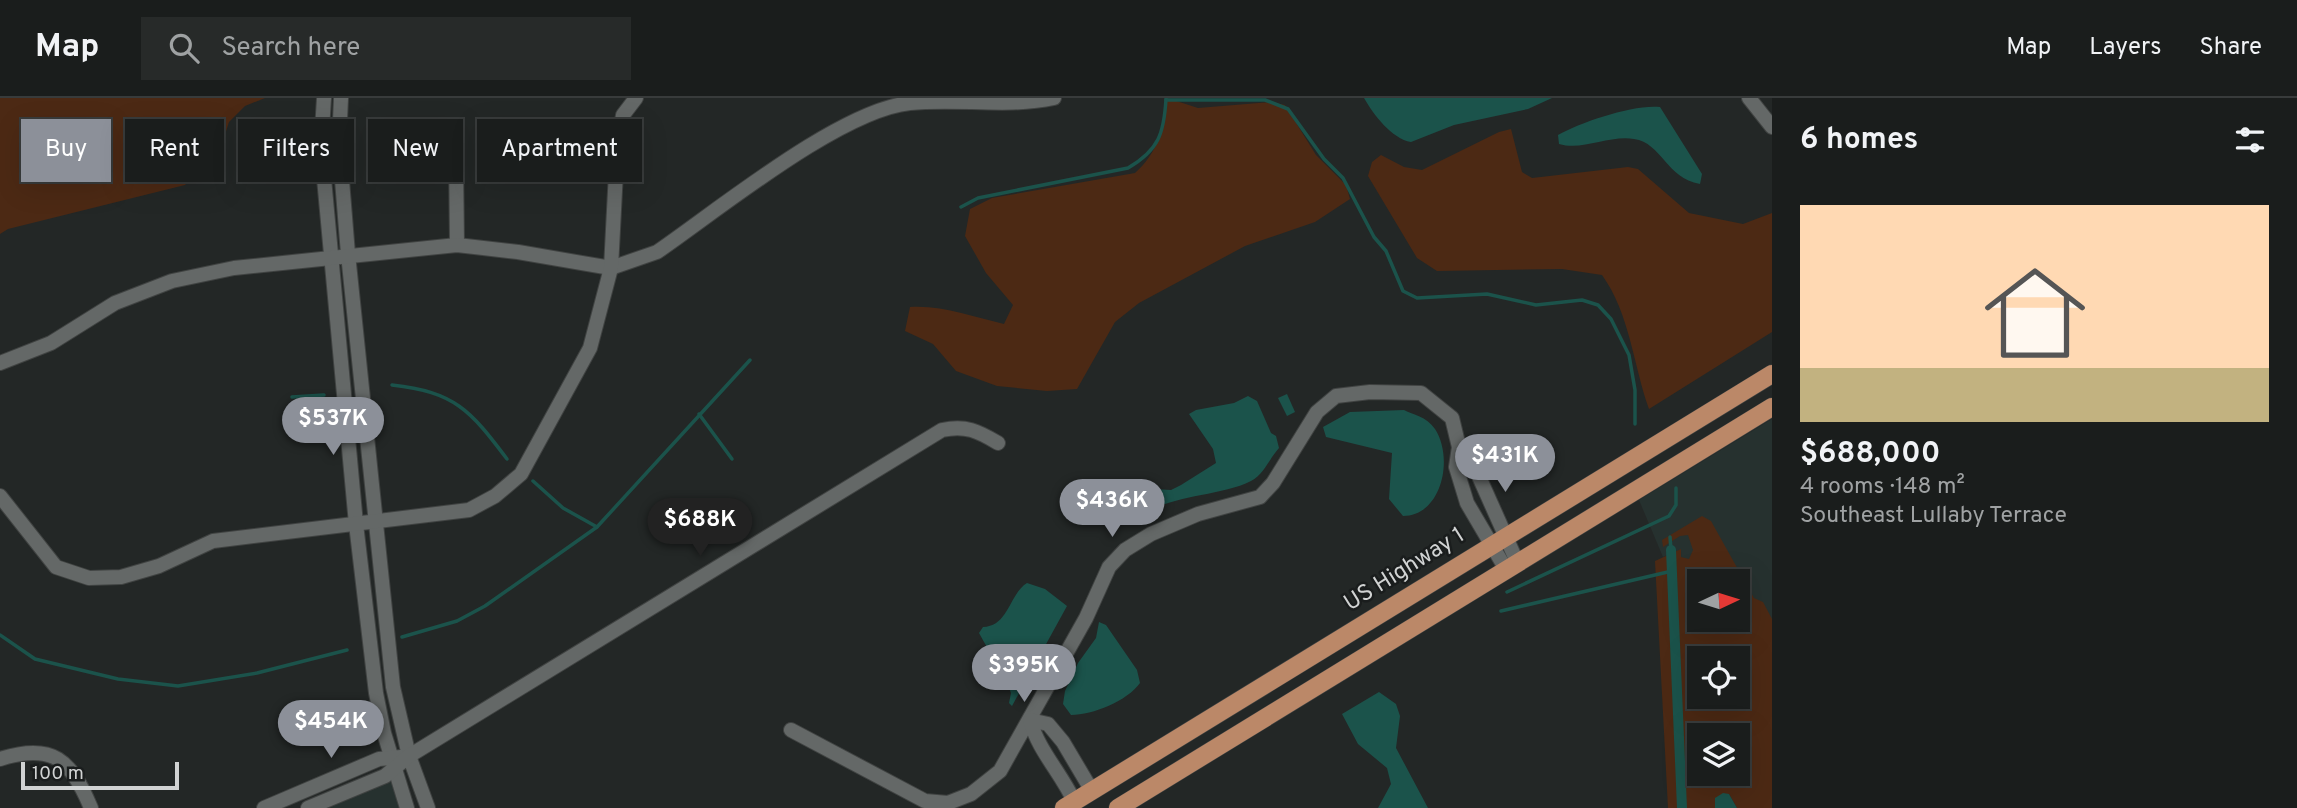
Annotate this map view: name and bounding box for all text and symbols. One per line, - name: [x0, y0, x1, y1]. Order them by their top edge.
- search box: [141, 17, 631, 80]
- text: Map: [35, 27, 99, 69]
- icon: search: [165, 29, 203, 67]
- text: Search here: [221, 32, 360, 65]
- text: Map: [2006, 33, 2051, 63]
- text: Layers: [2089, 33, 2161, 63]
- text: Share: [2199, 33, 2262, 63]
- chip: Buy: [21, 119, 111, 182]
- chip: Rent: [125, 119, 224, 182]
- chip: Filters: [238, 119, 354, 182]
- chip: New: [368, 119, 463, 182]
- chip: Apartment: [477, 119, 642, 182]
- icon: filters: [2231, 121, 2269, 159]
- text: 6 homes: [1800, 122, 1918, 159]
- icon: home: [1972, 250, 2098, 376]
- pin: $537K: [284, 398, 382, 457]
- text: $537K: [298, 405, 368, 434]
- pin: $431K: [1456, 434, 1554, 494]
- text: $688,000: [1800, 436, 1940, 473]
- text: $431K: [1471, 442, 1539, 471]
- text: 4 rooms · 148 m²: [1800, 473, 1965, 502]
- pin: $436K: [1063, 480, 1161, 539]
- text: $436K: [1076, 487, 1148, 516]
- pin: $688K: [651, 498, 749, 558]
- text: Southeast Lullaby Terrace: [1800, 502, 2067, 531]
- text: $688K: [663, 506, 737, 535]
- street label: US Highway 1: [1339, 521, 1471, 619]
- north arrow: [1687, 569, 1750, 632]
- map controls: [1687, 569, 1750, 786]
- pin: $395K: [975, 644, 1073, 704]
- button: locate: [1687, 646, 1750, 709]
- text: $395K: [988, 652, 1060, 681]
- pin: $454K: [282, 700, 380, 760]
- text: $454K: [294, 708, 368, 737]
- button: layers: [1687, 723, 1750, 786]
- scale bar: [21, 759, 178, 791]
- text: 100 m: [32, 762, 84, 786]

